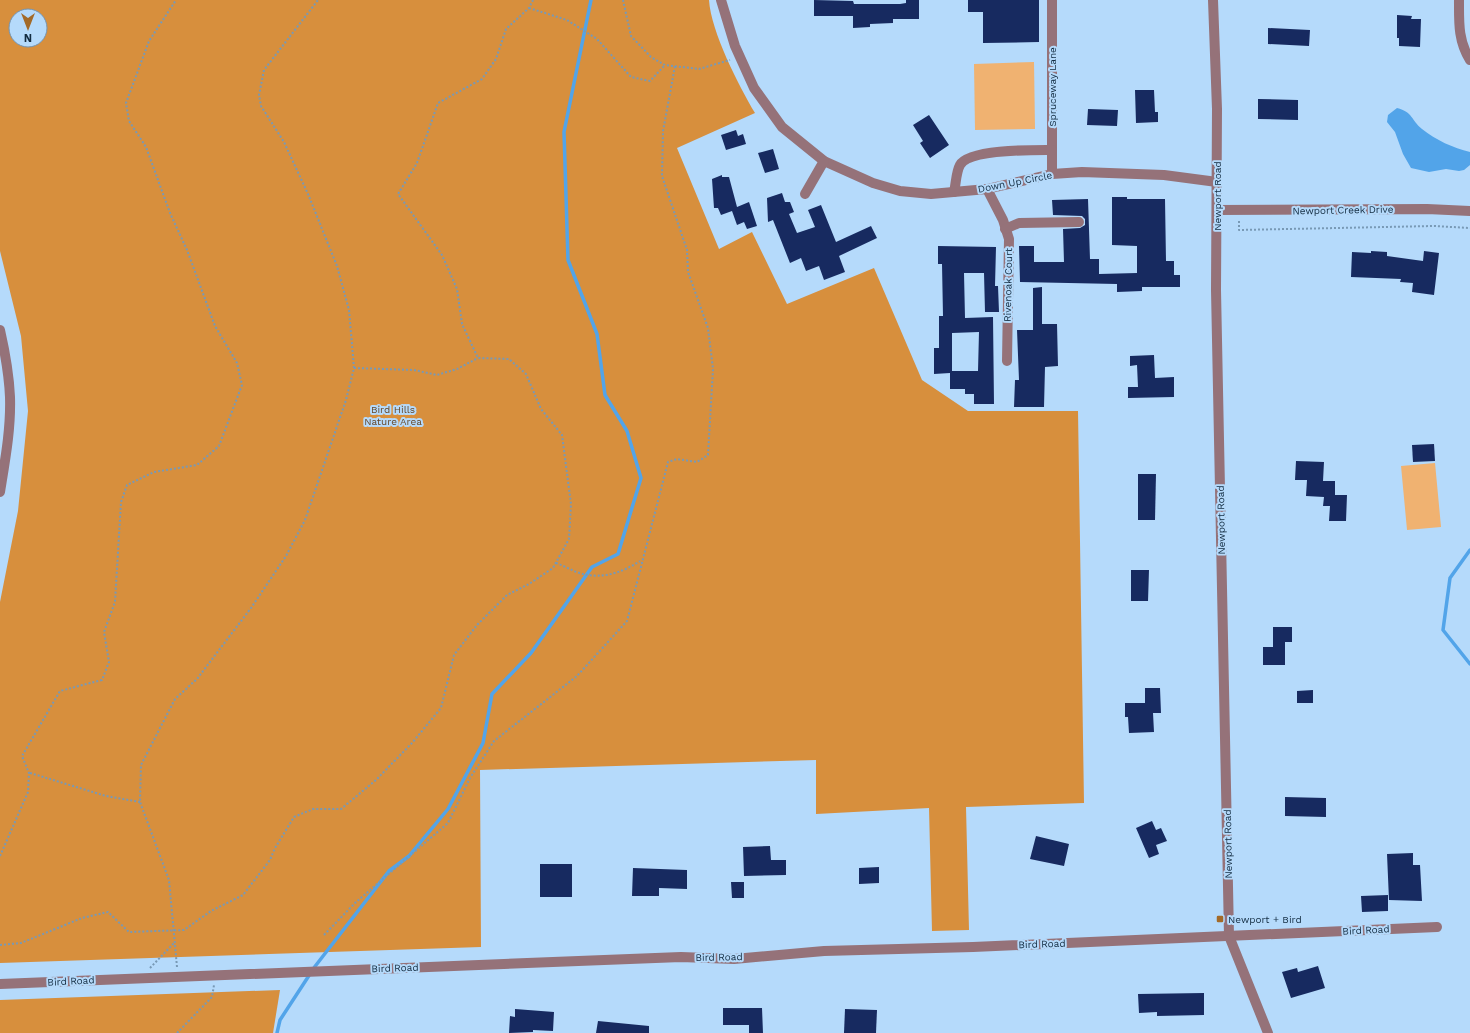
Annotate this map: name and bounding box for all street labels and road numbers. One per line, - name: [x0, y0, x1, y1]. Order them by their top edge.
- street label: Spruceway Lane: [1047, 47, 1058, 127]
- street label: Newport Road: [1212, 161, 1223, 231]
- street label: Down Up Circle: [977, 169, 1053, 195]
- street label: Newport Creek Drive: [1292, 204, 1394, 216]
- street label: Rivenoak Court: [1002, 247, 1014, 322]
- street label: Newport Road: [1215, 485, 1227, 555]
- street label: Newport Road: [1222, 809, 1234, 879]
- street label: Bird Road: [1342, 923, 1390, 937]
- street label: Bird Road: [1018, 938, 1066, 950]
- street label: Bird Road: [695, 951, 743, 963]
- street label: Bird Road: [371, 962, 419, 974]
- street label: Bird Road: [47, 974, 95, 988]

